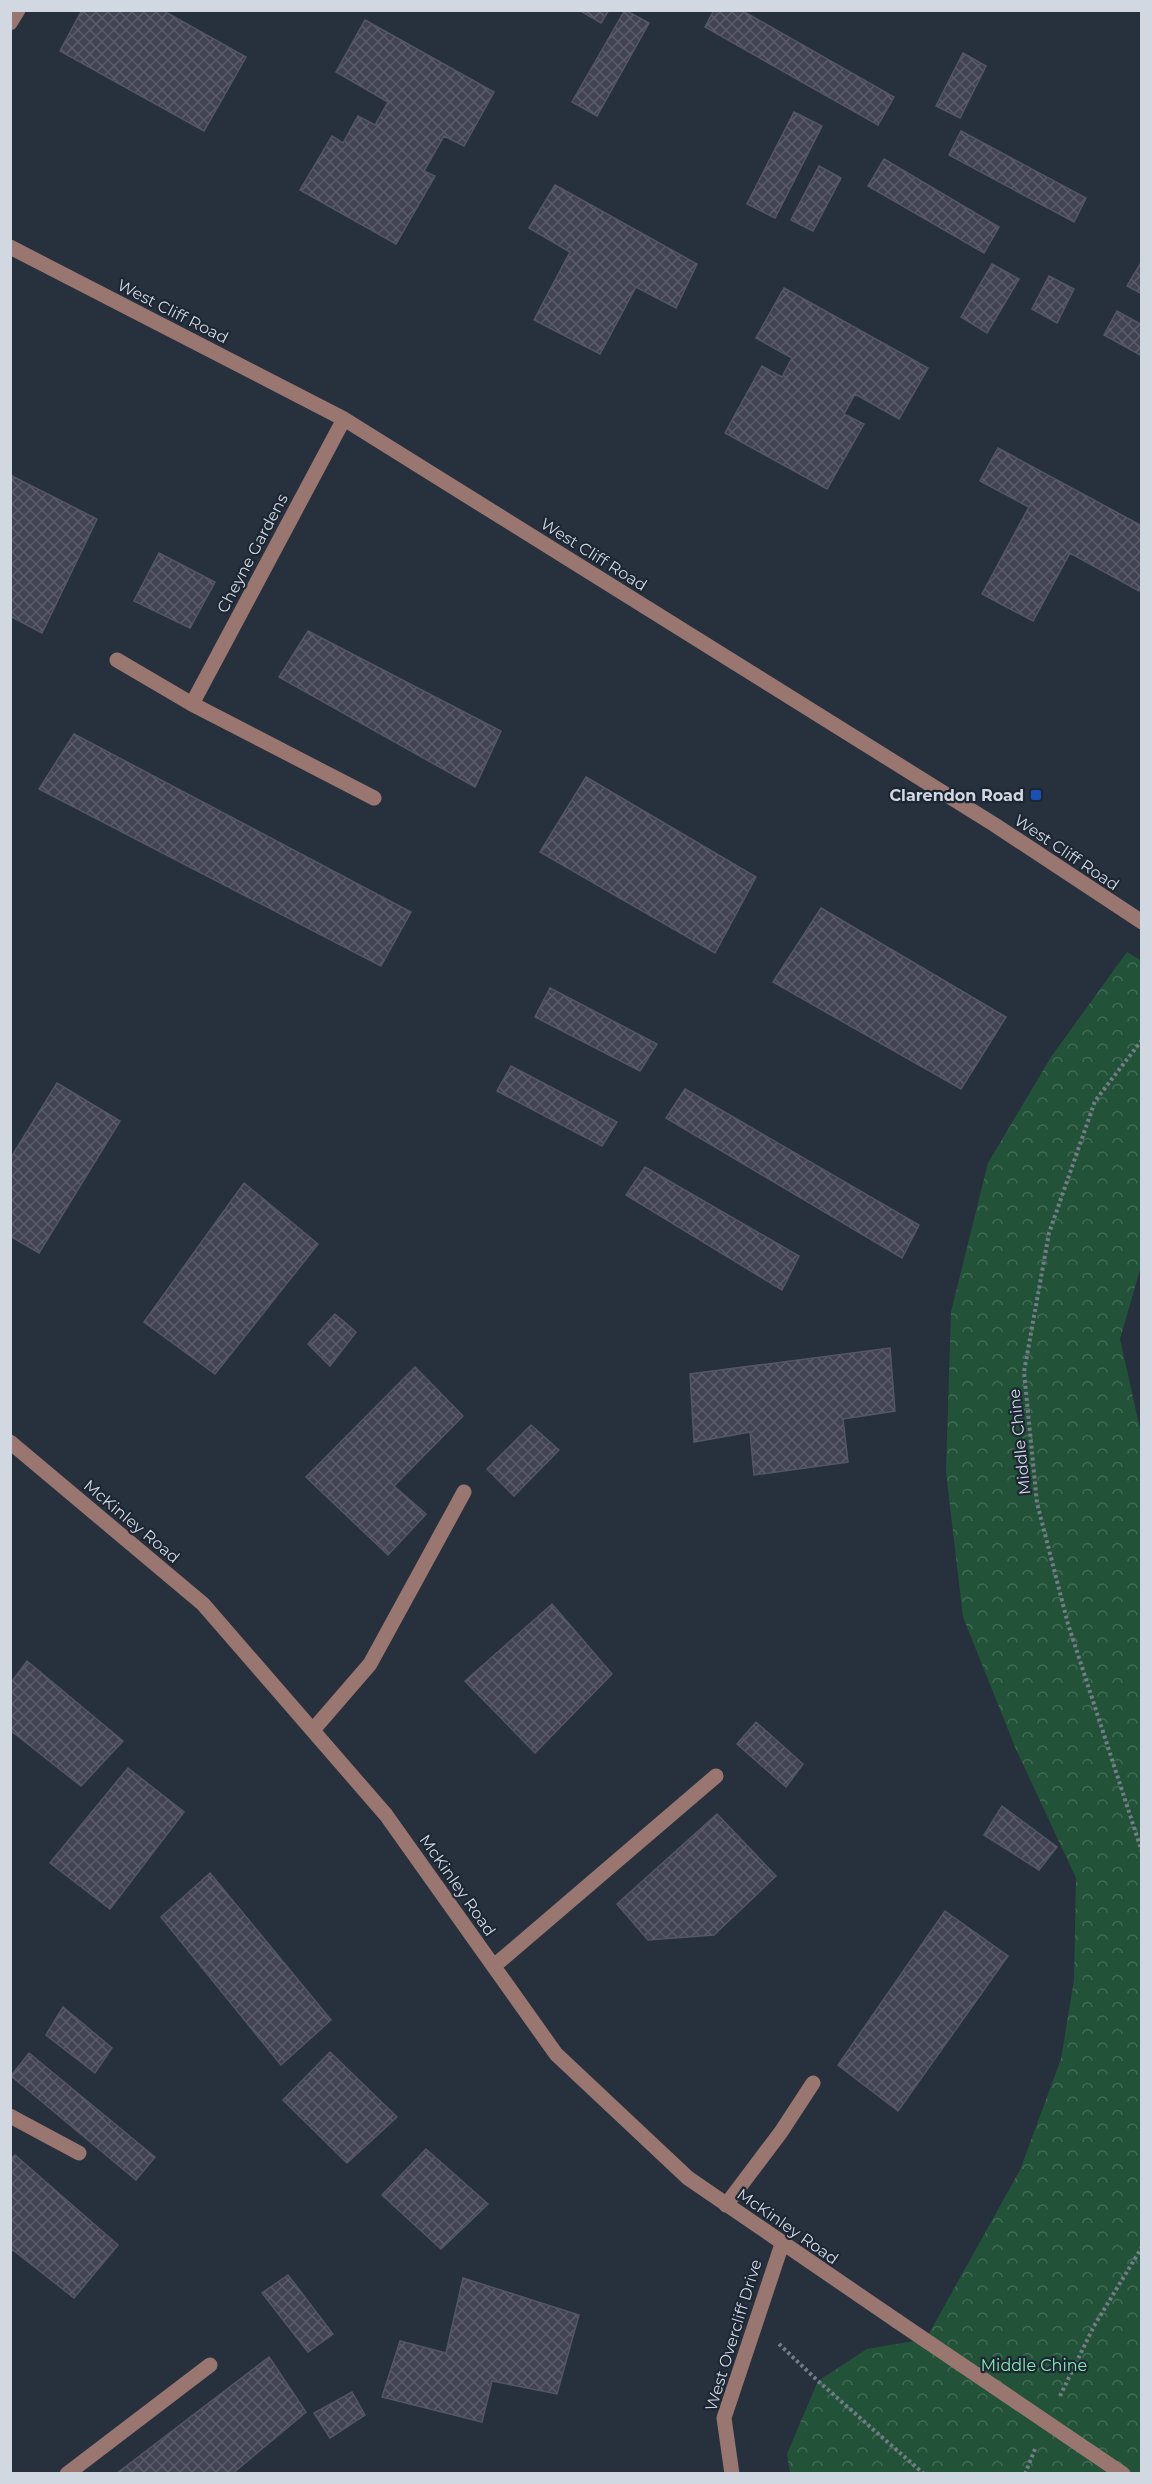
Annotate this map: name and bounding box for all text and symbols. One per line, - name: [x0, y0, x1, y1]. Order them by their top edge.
- street label: West Cliff Road: [114, 275, 231, 348]
- street label: Cheyne Gardens: [213, 490, 292, 616]
- street label: West Cliff Road: [537, 514, 650, 595]
- place label: Clarendon Road: [890, 786, 1024, 805]
- marker: Clarendon Road: [1029, 788, 1043, 802]
- street label: West Cliff Road: [1011, 810, 1123, 894]
- street label: Middle Chine: [1004, 1388, 1035, 1496]
- street label: McKinley Road: [80, 1476, 184, 1567]
- street label: McKinley Road: [416, 1831, 500, 1940]
- street label: McKinley Road: [733, 2184, 842, 2268]
- street label: West Overcliff Drive: [701, 2257, 766, 2413]
- park label: Middle Chine: [981, 2356, 1087, 2375]

